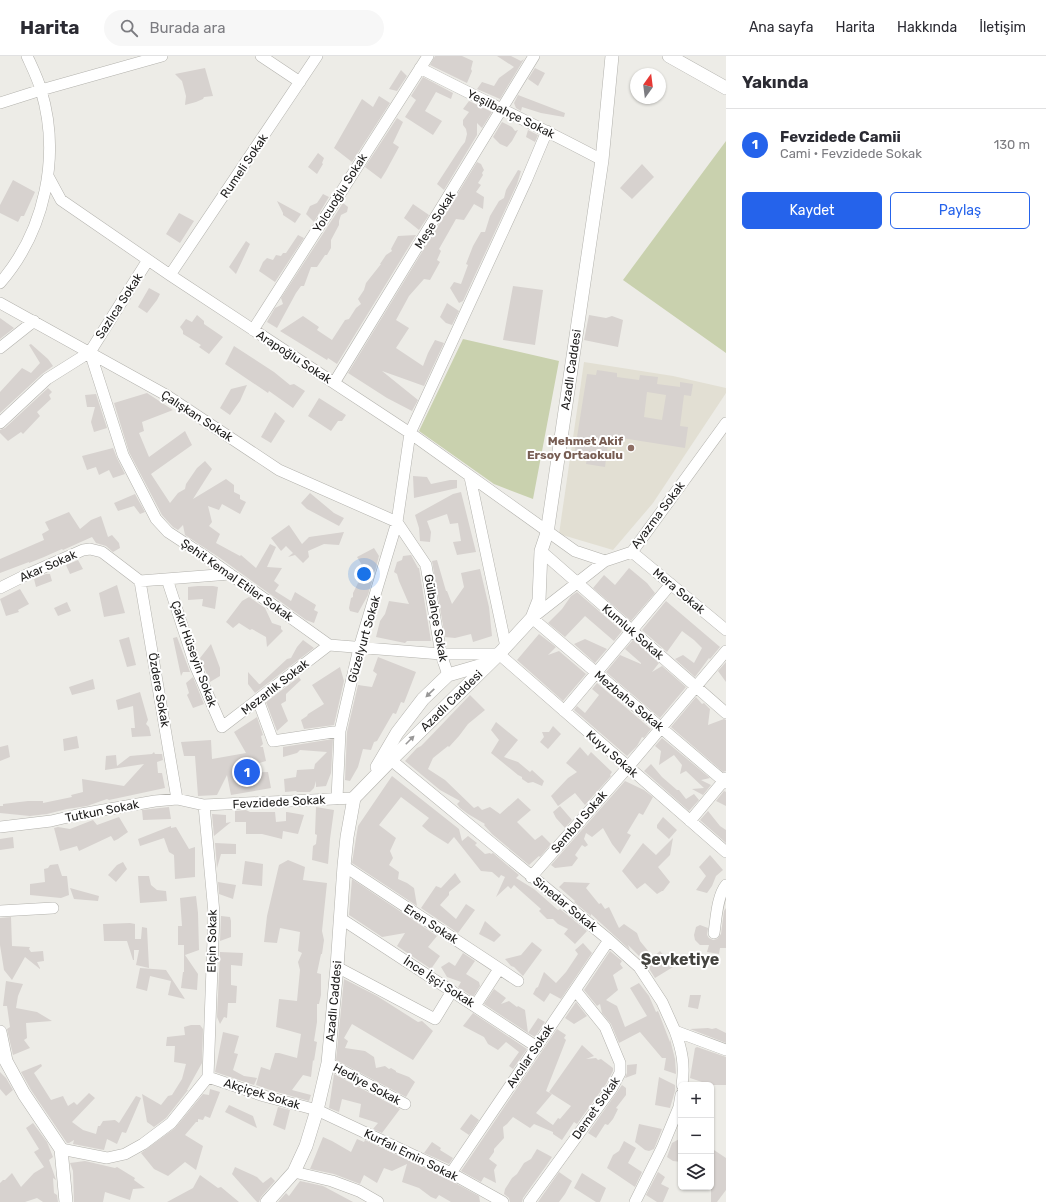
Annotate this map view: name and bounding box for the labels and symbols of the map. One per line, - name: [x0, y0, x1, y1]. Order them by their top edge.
- north arrow: [630, 68, 666, 104]
- street label: Yeşilbahçe Sokak: [465, 87, 558, 142]
- street label: Rumeli Sokak: [217, 131, 271, 201]
- street label: Yolcuoğlu Sokak: [310, 150, 370, 235]
- street label: Meşe Sokak: [412, 188, 459, 251]
- street label: Sazlıca Sokak: [93, 270, 146, 341]
- street label: Arapoğlu Sokak: [254, 328, 335, 387]
- street label: Azadlı Caddesi: [558, 328, 584, 411]
- street label: Çalışkan Sokak: [159, 388, 236, 445]
- place label: Mehmet Akif Ersoy Ortaokulu: [527, 434, 624, 462]
- marker: Mehmet Akif Ersoy Ortaokulu: [626, 443, 636, 453]
- street label: Ayazma Sokak: [628, 478, 688, 551]
- street label: Şehit Kemal Etiler Sokak: [178, 536, 296, 625]
- street label: Akar Sokak: [17, 547, 80, 585]
- your location: [354, 564, 374, 584]
- street label: Mera Sokak: [650, 565, 708, 617]
- street label: Gülbahçe Sokak: [421, 573, 451, 664]
- street label: Güzelyurt Sokak: [345, 593, 383, 684]
- street label: Çakır Hüseyin Sokak: [168, 599, 220, 710]
- street label: Kumluk Sokak: [599, 601, 667, 663]
- street label: Özdere Sokak: [146, 652, 173, 729]
- street label: Mezarlık Sokak: [239, 656, 312, 718]
- street label: Azadlı Caddesi: [417, 667, 485, 734]
- street label: Mezbaha Sokak: [591, 668, 667, 735]
- one-way arrow: [425, 688, 435, 697]
- street label: Kuyu Sokak: [583, 728, 641, 781]
- one-way arrow: [405, 736, 415, 745]
- pin: 1: [234, 757, 260, 787]
- street label: Sembol Sokak: [548, 787, 610, 856]
- street label: Fevzidede Sokak: [232, 793, 327, 811]
- street label: Tutkun Sokak: [64, 797, 141, 825]
- street label: Sinedar Sokak: [530, 874, 601, 935]
- street label: Eren Sokak: [401, 901, 461, 947]
- street label: Elçin Sokak: [204, 908, 220, 973]
- district label: Şevketiye: [641, 950, 719, 969]
- street label: İnce İşçi Sokak: [401, 954, 478, 1011]
- street label: Azadlı Caddesi: [323, 960, 344, 1042]
- street label: Avcılar Sokak: [504, 1021, 557, 1090]
- street label: Hediye Sokak: [331, 1060, 404, 1108]
- street label: Demet Sokak: [569, 1073, 623, 1142]
- street label: Akçiçek Sokak: [222, 1076, 303, 1112]
- street label: Kurfalı Emin Sokak: [362, 1126, 461, 1184]

